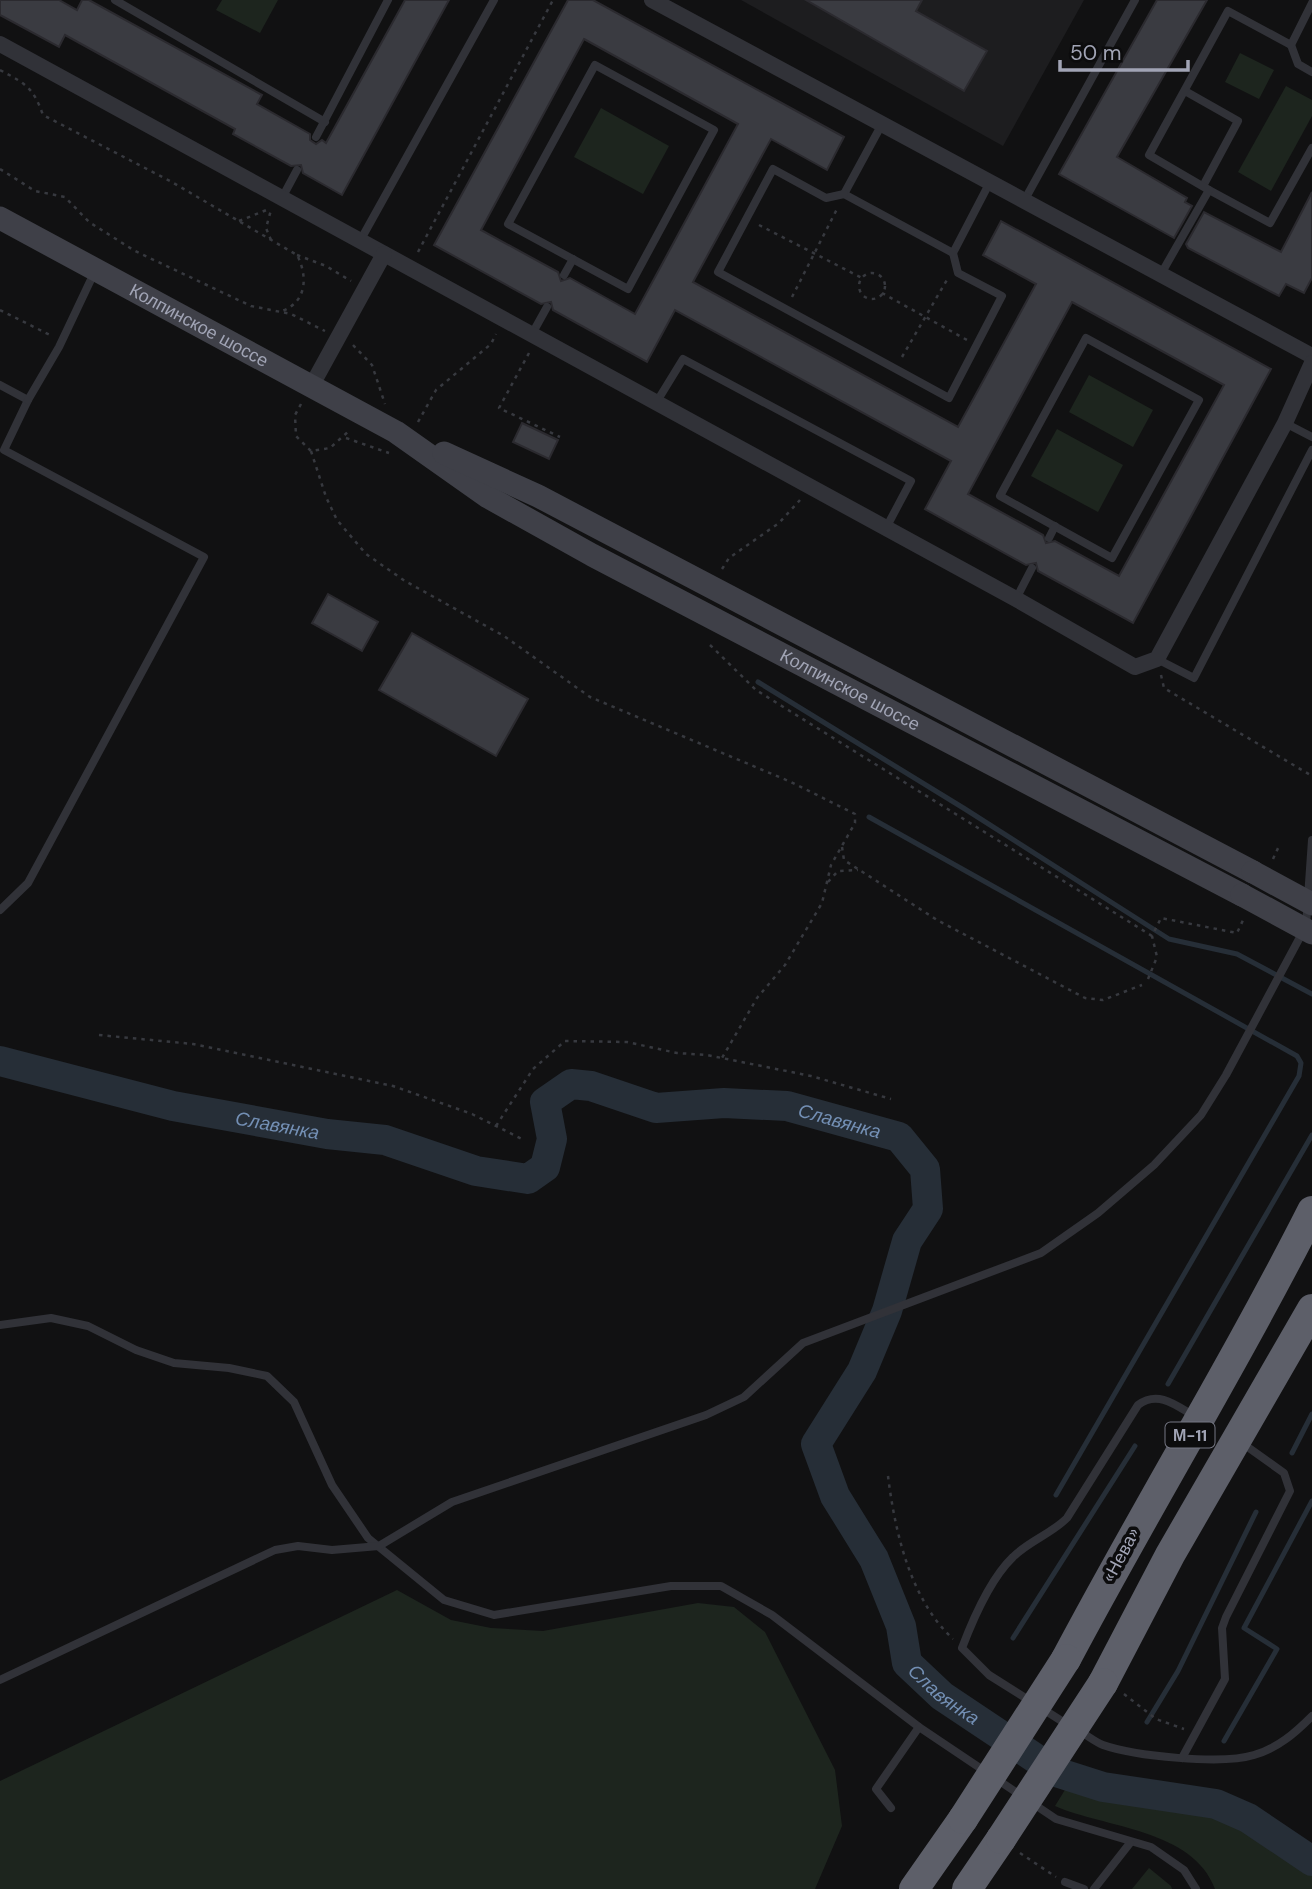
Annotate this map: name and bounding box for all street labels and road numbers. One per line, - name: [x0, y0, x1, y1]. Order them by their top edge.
- street label: Колпинское шоссе: [125, 278, 273, 373]
- street label: Колпинское шоссе: [776, 643, 924, 736]
- road number: М-11: [1166, 1422, 1214, 1448]
- street label: «Нева»: [1097, 1523, 1145, 1587]

